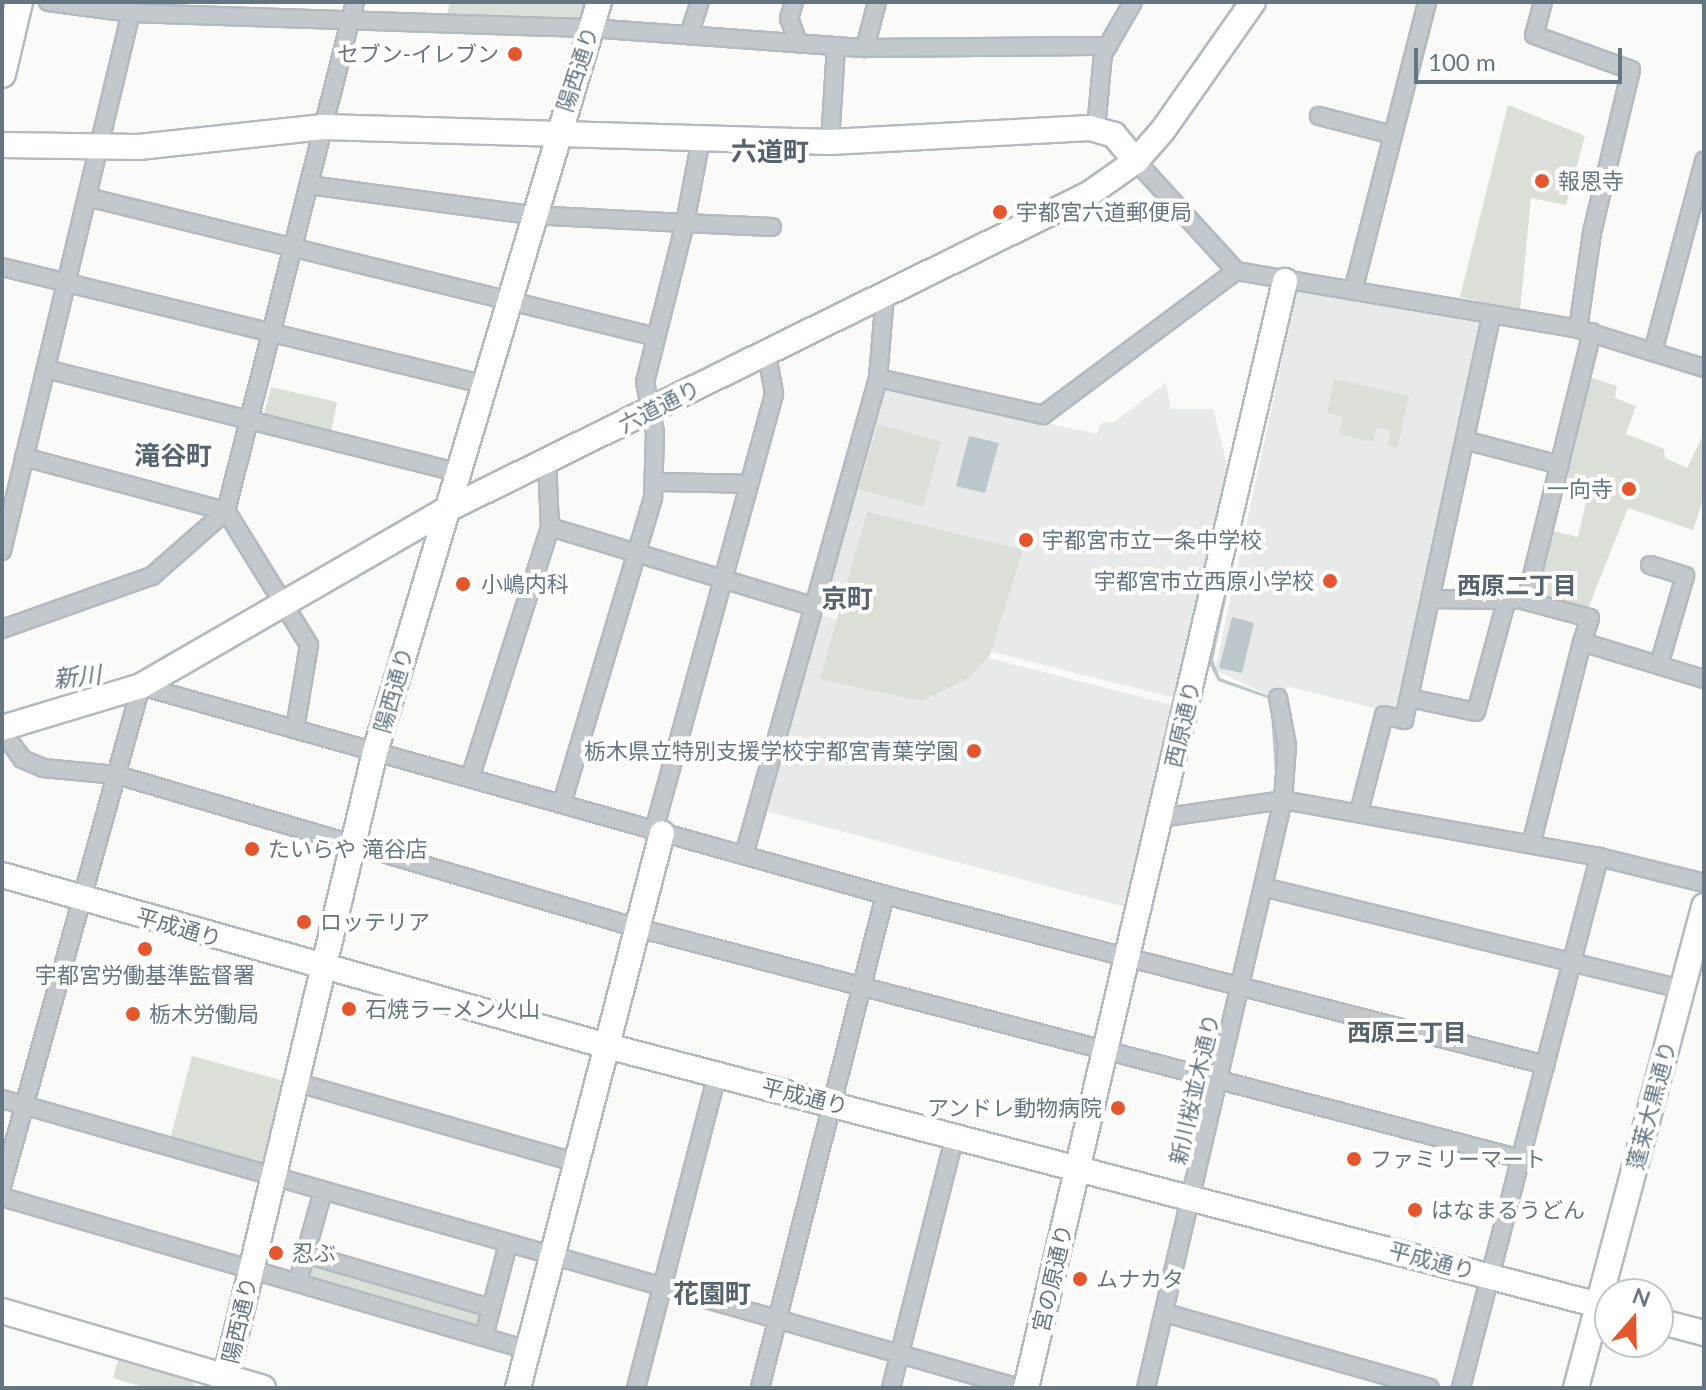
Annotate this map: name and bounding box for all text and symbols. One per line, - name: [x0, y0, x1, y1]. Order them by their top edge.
- street label: 陽西通り: [551, 23, 603, 115]
- scale bar: [1418, 32, 1626, 82]
- place label: セブン-イレブン: [337, 41, 499, 67]
- marker: セブン-イレブン: [506, 45, 524, 63]
- text: 100 m: [1428, 47, 1496, 76]
- district label: 六道町: [731, 136, 809, 168]
- place label: 報恩寺: [1558, 168, 1624, 194]
- marker: 報恩寺: [1533, 172, 1551, 190]
- place label: 宇都宮六道郵便局: [1016, 199, 1192, 225]
- marker: 宇都宮六道郵便局: [991, 203, 1009, 221]
- street label: 六道通り: [614, 374, 704, 438]
- district label: 滝谷町: [134, 440, 212, 472]
- place label: 一向寺: [1547, 476, 1613, 502]
- marker: 一向寺: [1620, 480, 1638, 498]
- place label: 宇都宮市立一条中学校: [1042, 527, 1262, 553]
- marker: 宇都宮市立一条中学校: [1017, 531, 1035, 549]
- place label: 宇都宮市立西原小学校: [1094, 568, 1314, 594]
- place label: 小嶋内科: [481, 571, 569, 597]
- district label: 西原二丁目: [1457, 571, 1577, 599]
- marker: 宇都宮市立西原小学校: [1321, 572, 1339, 590]
- marker: 小嶋内科: [452, 573, 474, 595]
- district label: 京町: [821, 583, 873, 615]
- street label: 陽西通り: [368, 644, 418, 736]
- water label: 新川: [52, 659, 102, 693]
- street label: 西原通り: [1159, 678, 1205, 770]
- place label: 栃木県立特別支援学校宇都宮青葉学園: [584, 738, 958, 764]
- marker: 栃木県立特別支援学校宇都宮青葉学園: [965, 742, 983, 760]
- place label: たいらや 滝谷店: [268, 836, 428, 862]
- marker: たいらや 滝谷店: [243, 840, 261, 858]
- street label: 平成通り: [133, 902, 225, 952]
- place label: ロッテリア: [320, 909, 430, 935]
- marker: ロッテリア: [295, 913, 313, 931]
- marker: 宇都宮労働基準監督署: [136, 940, 154, 958]
- place label: 宇都宮労働基準監督署: [35, 962, 255, 988]
- place label: 石焼ラーメン火山: [365, 996, 541, 1022]
- marker: 石焼ラーメン火山: [340, 1000, 358, 1018]
- place label: 栃木労働局: [149, 1001, 259, 1027]
- marker: 栃木労働局: [124, 1005, 142, 1023]
- street label: 新川桜並木通り: [1164, 1011, 1224, 1167]
- district label: 西原三丁目: [1347, 1018, 1467, 1046]
- street label: 蓬莱大黒通り: [1621, 1038, 1681, 1172]
- street label: 平成通り: [759, 1073, 851, 1119]
- place label: アンドレ動物病院: [926, 1095, 1102, 1121]
- marker: アンドレ動物病院: [1109, 1099, 1127, 1117]
- place label: ファミリーマート: [1370, 1146, 1546, 1172]
- marker: ファミリーマート: [1345, 1150, 1363, 1168]
- place label: はなまるうどん: [1431, 1197, 1585, 1223]
- marker: はなまるうどん: [1406, 1201, 1424, 1219]
- street label: 宮の原通り: [1027, 1221, 1077, 1335]
- street label: 平成通り: [1386, 1236, 1478, 1284]
- place label: 忍ぶ: [292, 1240, 336, 1266]
- marker: 忍ぶ: [267, 1244, 285, 1262]
- place label: ムナカタ: [1096, 1266, 1184, 1292]
- marker: ムナカタ: [1071, 1270, 1089, 1288]
- street label: 陽西通り: [216, 1274, 262, 1366]
- district label: 花園町: [673, 1278, 751, 1310]
- north arrow: [1594, 1278, 1674, 1358]
- text: N: [1629, 1281, 1654, 1312]

